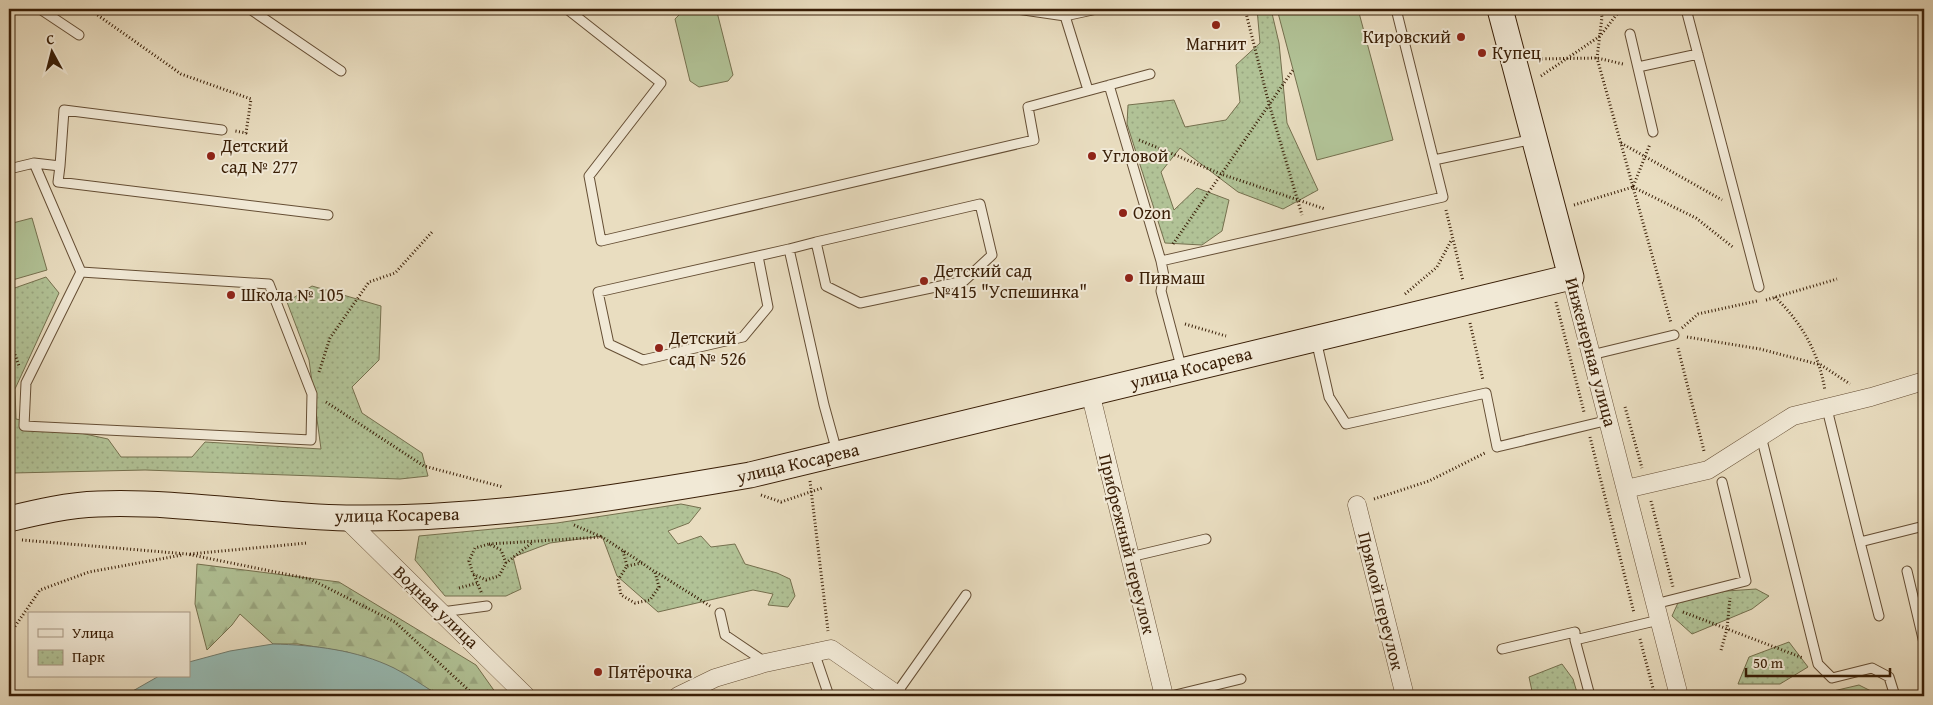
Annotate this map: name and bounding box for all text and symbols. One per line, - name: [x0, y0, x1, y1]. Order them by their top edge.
- marker: Магнит: [1210, 19, 1222, 31]
- place label: Кировский: [1363, 23, 1451, 50]
- north arrow: [28, 28, 78, 78]
- text: С: [45, 29, 56, 50]
- place label: Магнит: [1186, 30, 1246, 57]
- marker: Кировский: [1455, 31, 1467, 43]
- place label: Купец: [1492, 39, 1541, 66]
- marker: Купец: [1476, 47, 1488, 59]
- place label: Детcкий сад № 277: [220, 132, 298, 180]
- place label: Угловой: [1102, 142, 1169, 169]
- marker: Детcкий сад № 277: [205, 150, 217, 162]
- marker: Угловой: [1086, 150, 1098, 162]
- place label: Ozon: [1133, 199, 1171, 226]
- marker: Ozon: [1117, 207, 1129, 219]
- place label: Детский сад №415 "Успешинка": [933, 257, 1087, 305]
- place label: Пивмаш: [1139, 264, 1206, 291]
- marker: Пивмаш: [1123, 272, 1135, 284]
- street label: Инженерная улица: [1559, 274, 1624, 430]
- marker: Детский сад №415 "Успешинка": [918, 275, 930, 287]
- place label: Школа № 105: [241, 281, 344, 308]
- marker: Школа № 105: [225, 289, 237, 301]
- place label: Детcкий сад № 526: [668, 324, 746, 372]
- street label: улица Косарева: [1126, 339, 1255, 396]
- marker: Детcкий сад № 526: [653, 342, 665, 354]
- street label: улица Косарева: [733, 435, 862, 490]
- street label: Прибрежный переулок: [1092, 451, 1163, 637]
- street label: улица Косарева: [333, 500, 460, 529]
- street label: Прямой переулок: [1351, 529, 1412, 673]
- street label: Водная улица: [387, 559, 486, 655]
- legend: [28, 612, 190, 678]
- text: Улица: [72, 622, 115, 643]
- scale bar: [1746, 645, 1889, 677]
- text: Парк: [72, 646, 105, 667]
- text: 50 m: [1753, 652, 1784, 673]
- place label: Пятёрочка: [608, 658, 693, 685]
- marker: Пятёрочка: [592, 666, 604, 678]

